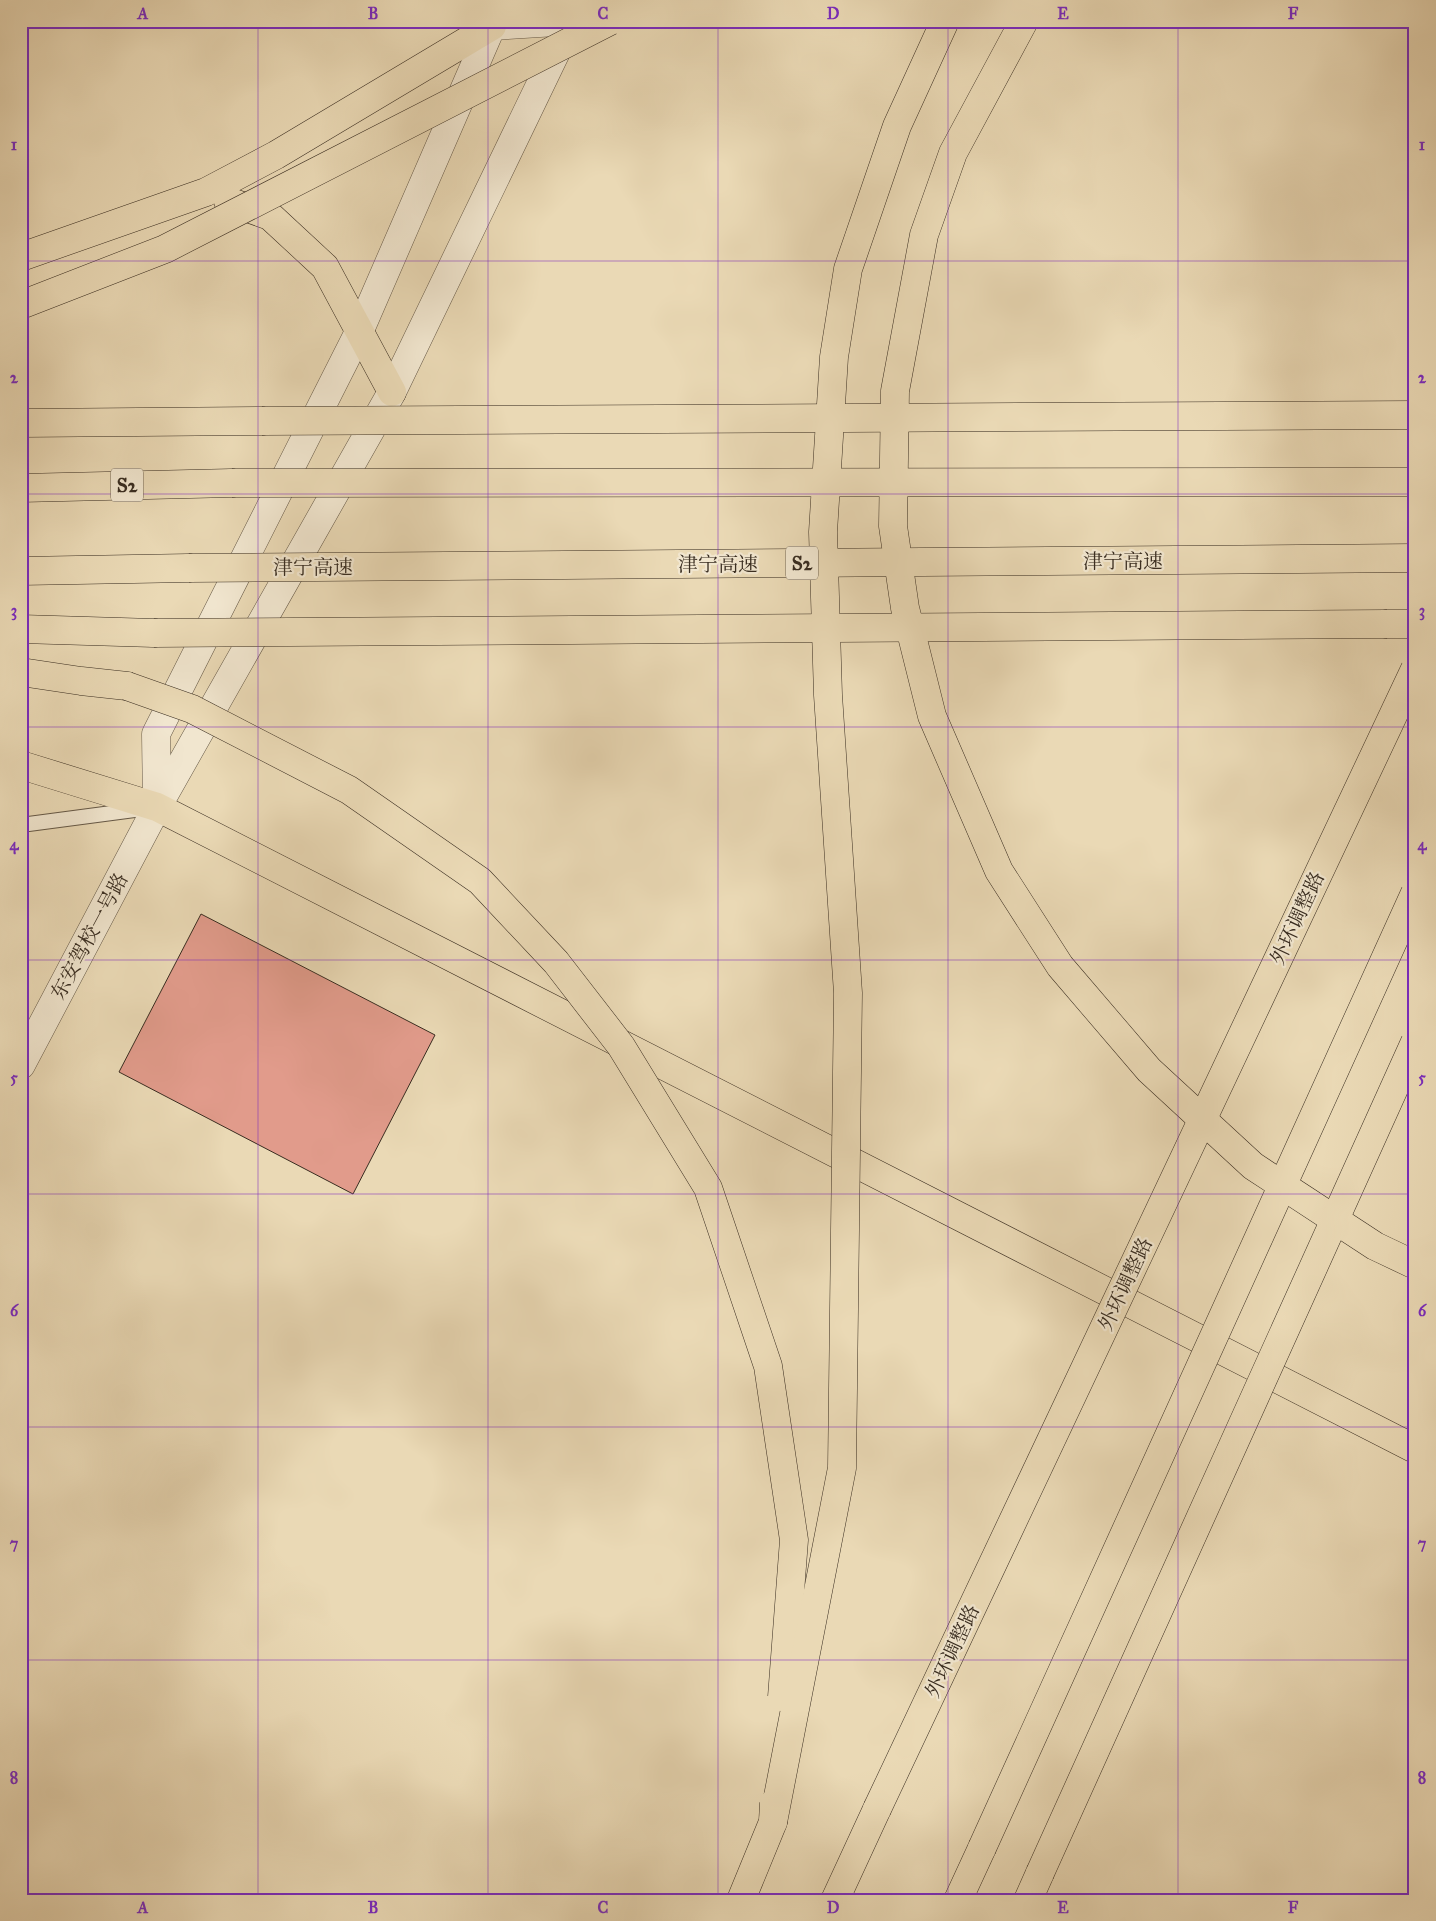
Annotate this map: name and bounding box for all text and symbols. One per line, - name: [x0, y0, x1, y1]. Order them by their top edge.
- text: A: [137, 4, 149, 23]
- text: B: [368, 4, 378, 23]
- text: C: [598, 4, 609, 23]
- text: D: [827, 4, 840, 23]
- text: E: [1057, 4, 1069, 23]
- text: F: [1288, 4, 1299, 23]
- text: 1: [11, 135, 18, 154]
- text: 1: [1419, 135, 1426, 154]
- text: 2: [10, 368, 19, 387]
- text: 2: [1418, 368, 1427, 387]
- road number: S2: [111, 468, 143, 502]
- road number: S2: [786, 546, 818, 580]
- street label: 津宁高速: [1083, 549, 1163, 573]
- street label: 津宁高速: [678, 552, 758, 576]
- street label: 津宁高速: [273, 555, 353, 579]
- text: 3: [11, 601, 17, 621]
- text: 3: [1419, 601, 1425, 621]
- text: 4: [10, 835, 20, 855]
- text: 4: [1418, 835, 1428, 855]
- street label: 外环调整路: [1265, 868, 1329, 968]
- street label: 东安驾校一号路: [46, 869, 132, 1003]
- text: 5: [10, 1068, 18, 1087]
- text: 5: [1418, 1068, 1426, 1087]
- street label: 外环调整路: [1093, 1234, 1157, 1334]
- text: 6: [10, 1301, 19, 1320]
- text: 6: [1418, 1301, 1427, 1320]
- text: 7: [10, 1534, 19, 1553]
- text: 7: [1418, 1534, 1427, 1553]
- street label: 外环调整路: [920, 1601, 984, 1701]
- text: 8: [10, 1768, 18, 1787]
- text: 8: [1418, 1768, 1426, 1787]
- text: A: [137, 1898, 149, 1917]
- text: B: [368, 1898, 378, 1917]
- text: C: [598, 1898, 609, 1917]
- text: D: [827, 1898, 840, 1917]
- text: E: [1057, 1898, 1069, 1917]
- text: F: [1288, 1898, 1299, 1917]

